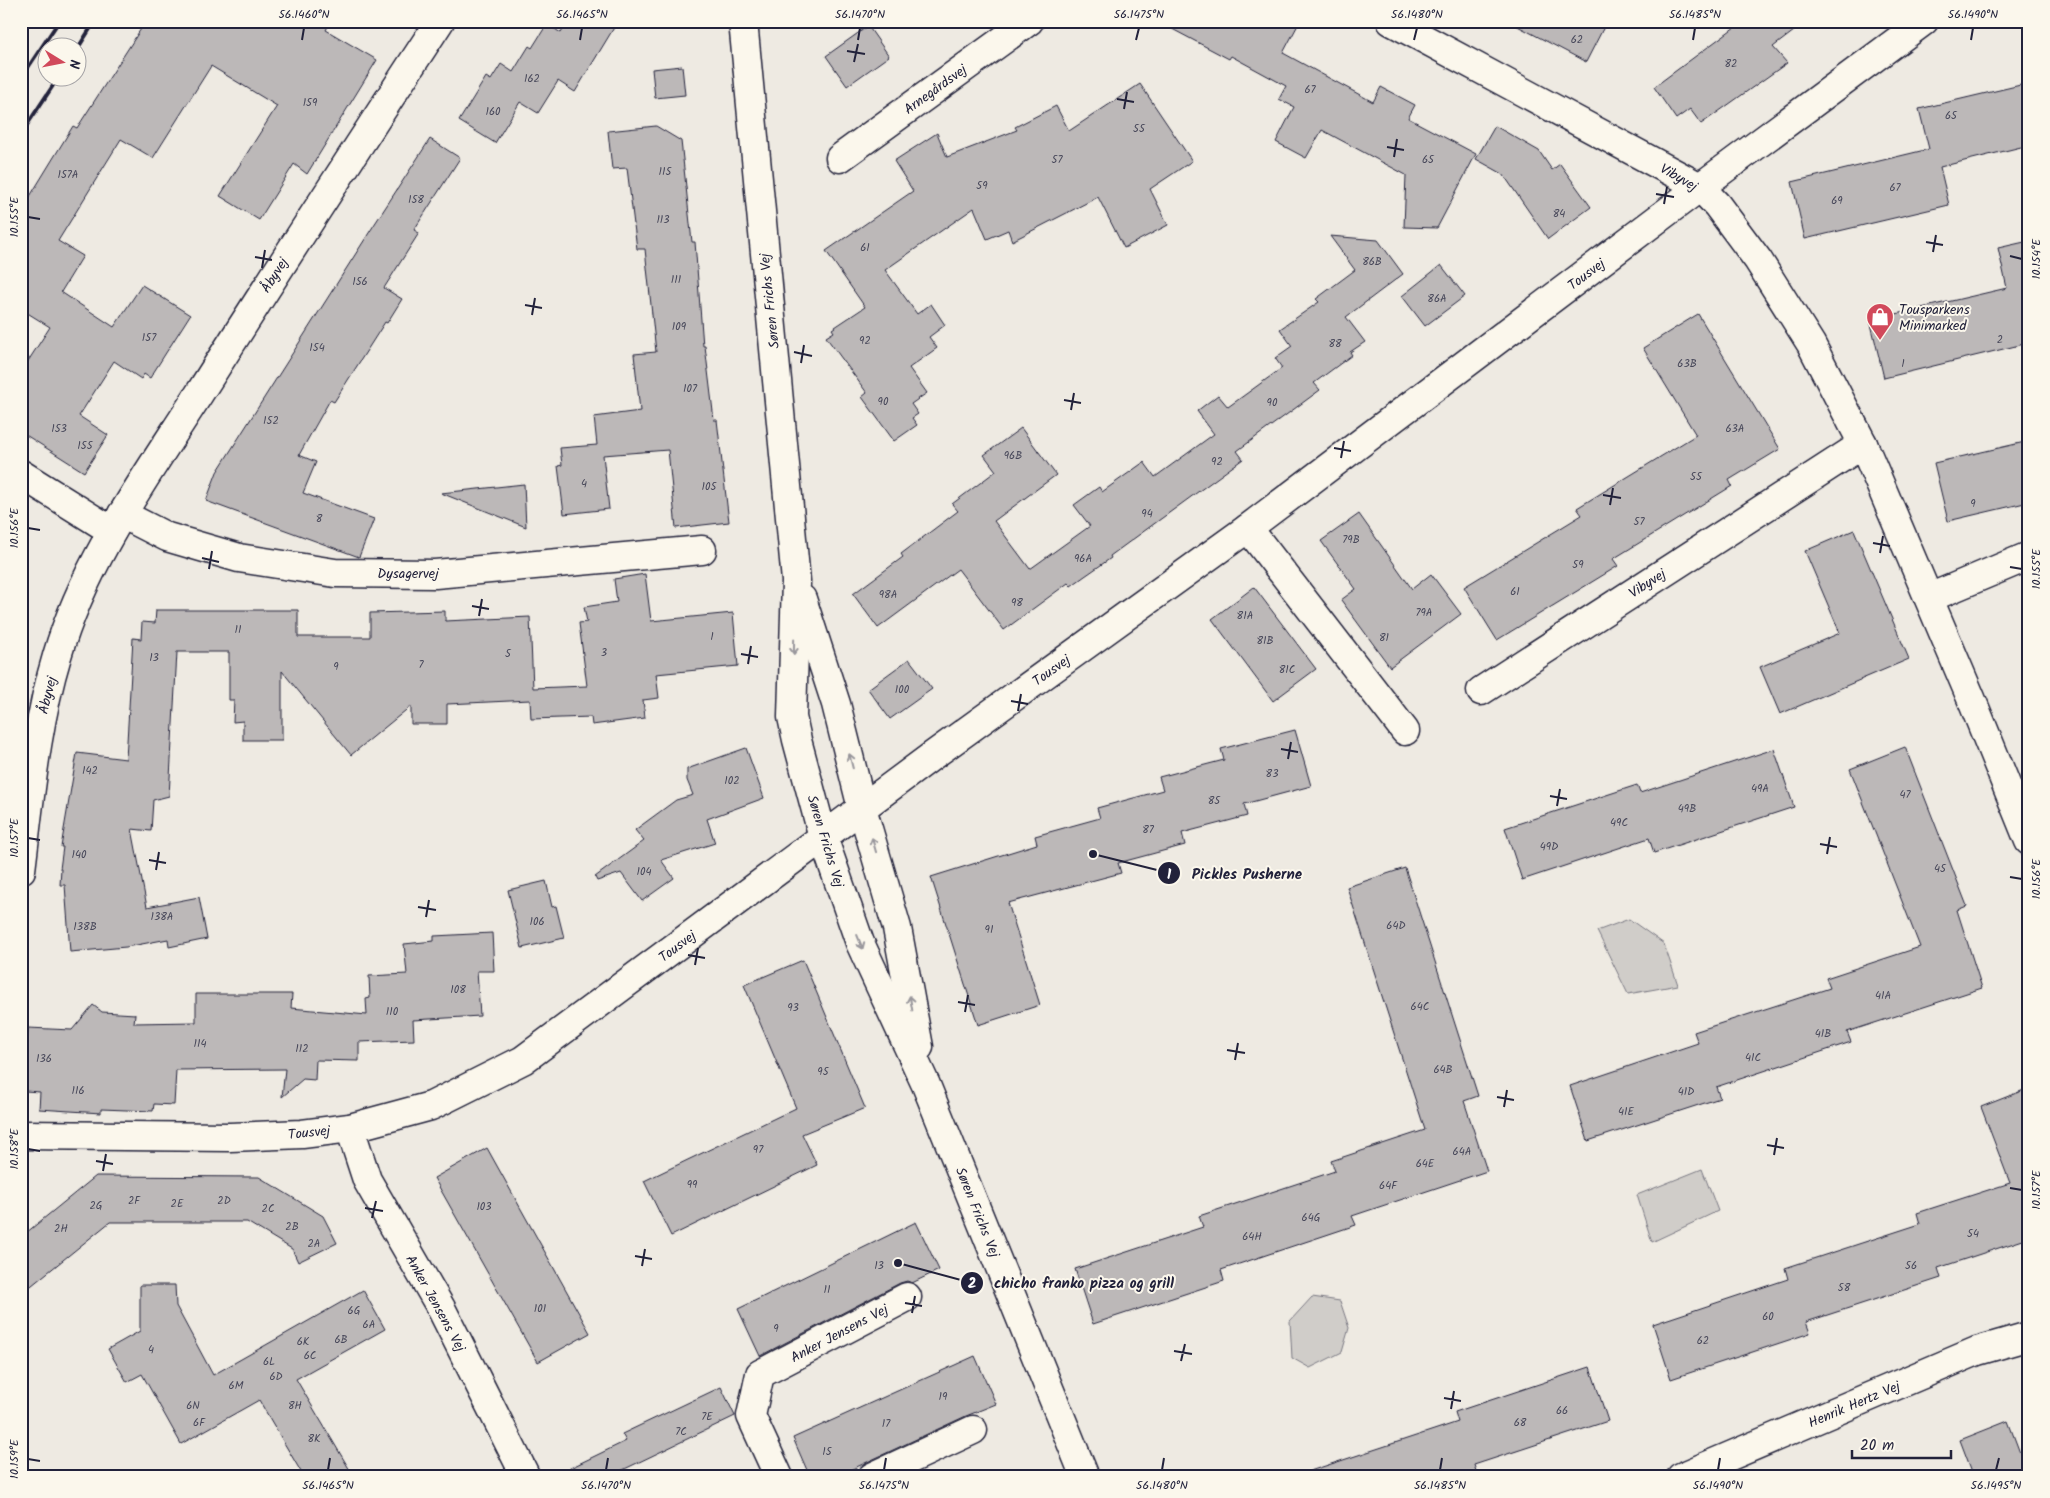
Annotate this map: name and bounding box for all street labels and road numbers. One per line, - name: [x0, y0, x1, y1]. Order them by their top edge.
- street label: Arnegårdsvej: [899, 59, 972, 120]
- street label: Vibyvej: [1655, 158, 1702, 198]
- street label: Søren Frichs Vej: [754, 252, 786, 350]
- street label: Åbyvej: [255, 253, 295, 298]
- street label: Tousvej: [1563, 253, 1610, 296]
- street label: Dysagervej: [377, 563, 439, 585]
- street label: Vibyvej: [1625, 563, 1671, 604]
- street label: Tousvej: [1028, 649, 1076, 692]
- street label: Åbyvej: [33, 674, 63, 716]
- street label: Søren Frichs Vej: [801, 792, 850, 891]
- street label: Tousvej: [654, 925, 701, 968]
- street label: Tousvej: [287, 1120, 332, 1146]
- street label: Søren Frichs Vej: [949, 1164, 1005, 1261]
- street label: Anker Jensens Vej: [399, 1251, 471, 1356]
- street label: Anker Jensens Vej: [787, 1299, 893, 1369]
- street label: Henrik Hertz Vej: [1805, 1375, 1904, 1434]

